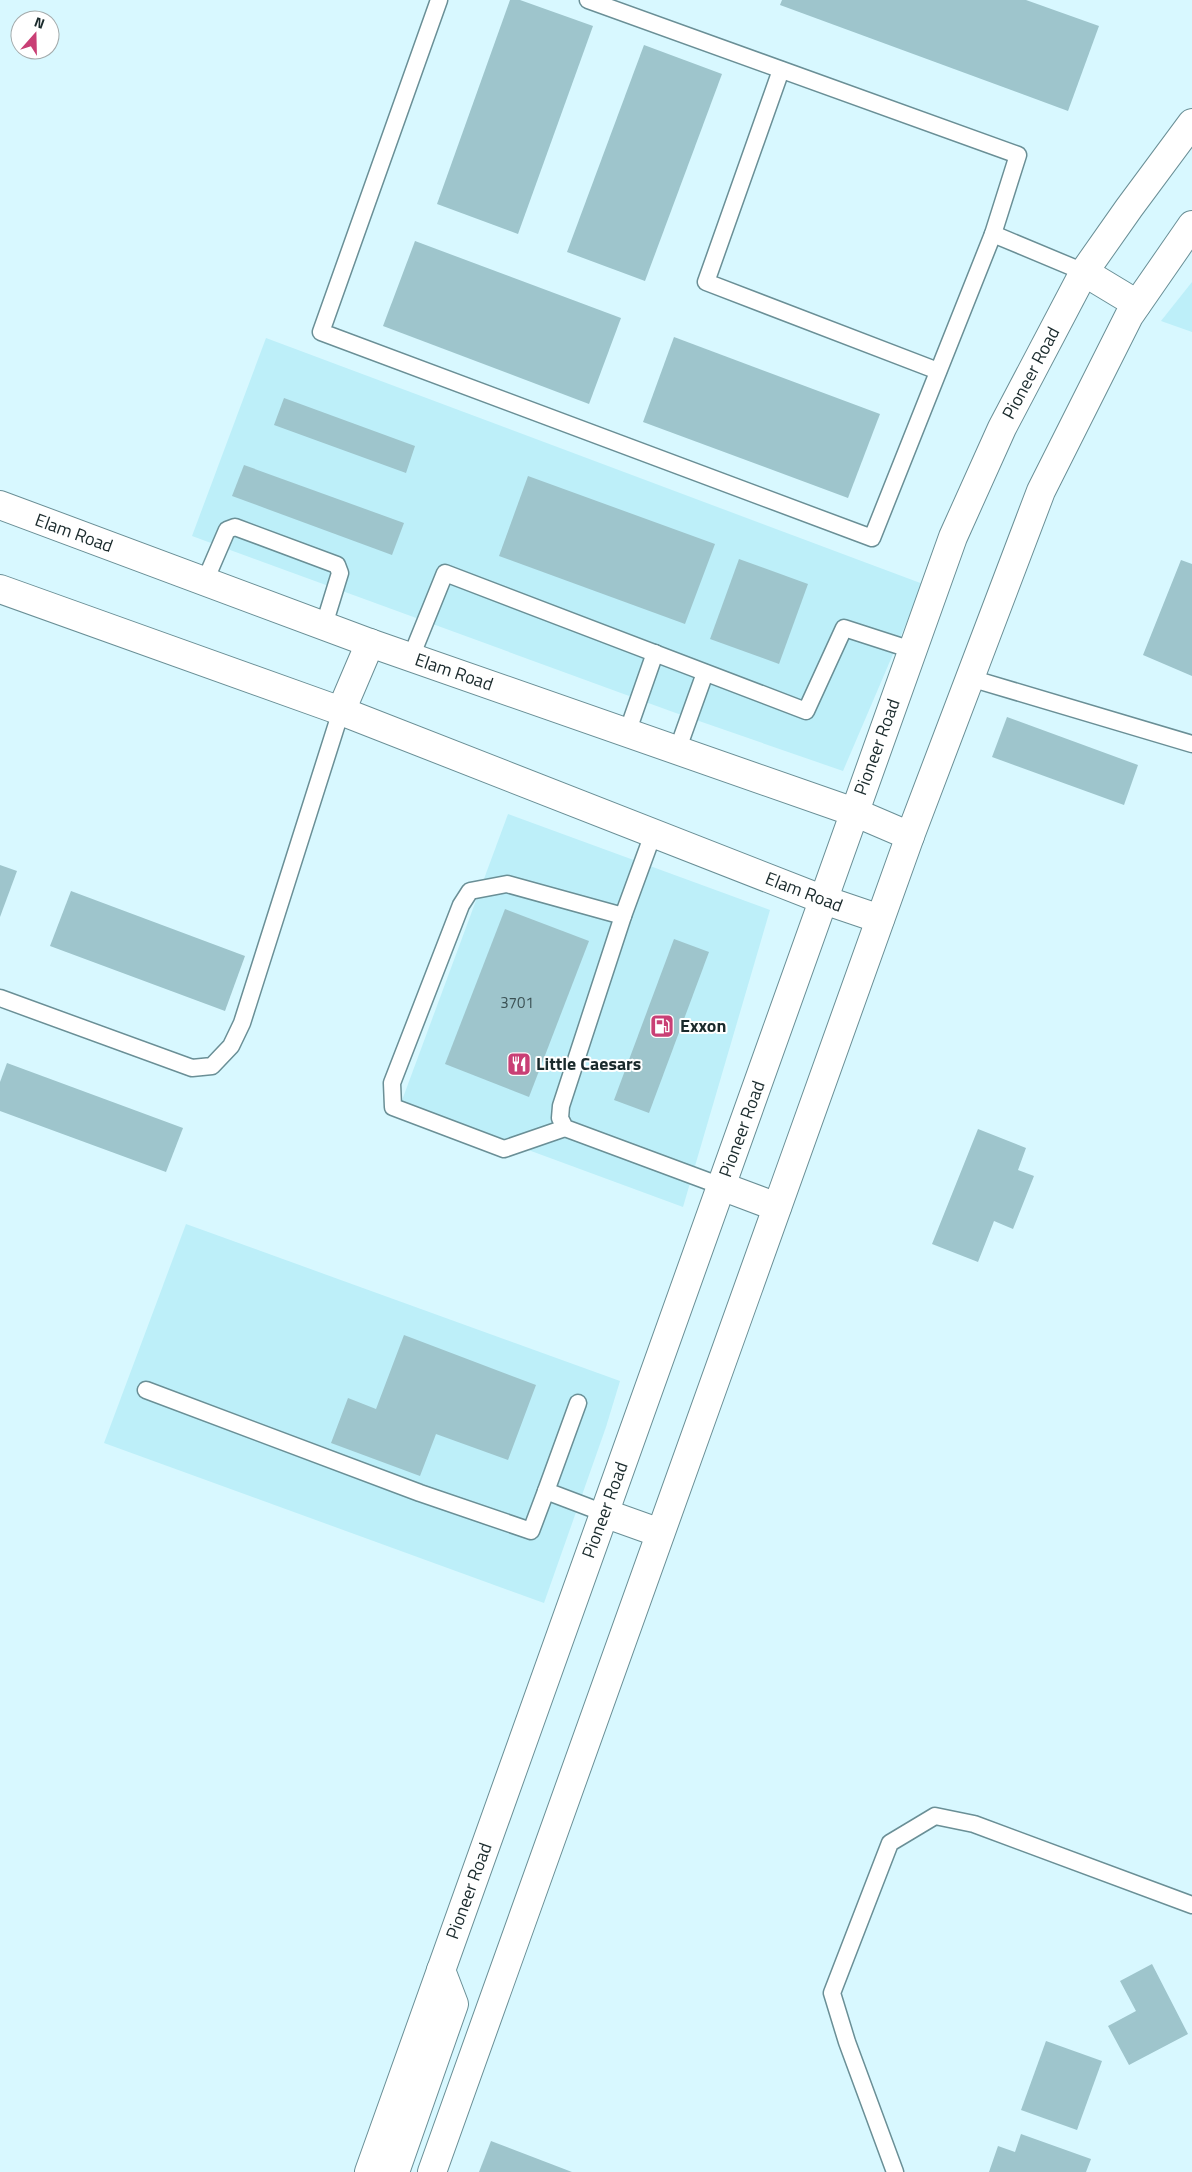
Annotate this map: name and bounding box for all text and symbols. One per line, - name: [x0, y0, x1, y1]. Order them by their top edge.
- north arrow: [10, 10, 60, 60]
- text: N: [31, 11, 48, 34]
- street label: Pioneer Road: [995, 322, 1066, 424]
- street label: Elam Road: [31, 506, 117, 559]
- street label: Elam Road: [411, 646, 497, 697]
- street label: Pioneer Road: [847, 695, 907, 799]
- street label: Elam Road: [761, 864, 847, 919]
- house number: 3701: [500, 991, 534, 1014]
- place label: Exxon: [680, 1012, 726, 1039]
- fuel station icon: Exxon: [649, 1013, 675, 1039]
- place label: Little Caesars: [536, 1050, 641, 1077]
- restaurant icon: Little Caesars: [506, 1051, 532, 1077]
- street label: Pioneer Road: [712, 1077, 772, 1181]
- street label: Pioneer Road: [575, 1458, 635, 1562]
- street label: Pioneer Road: [439, 1839, 499, 1943]

